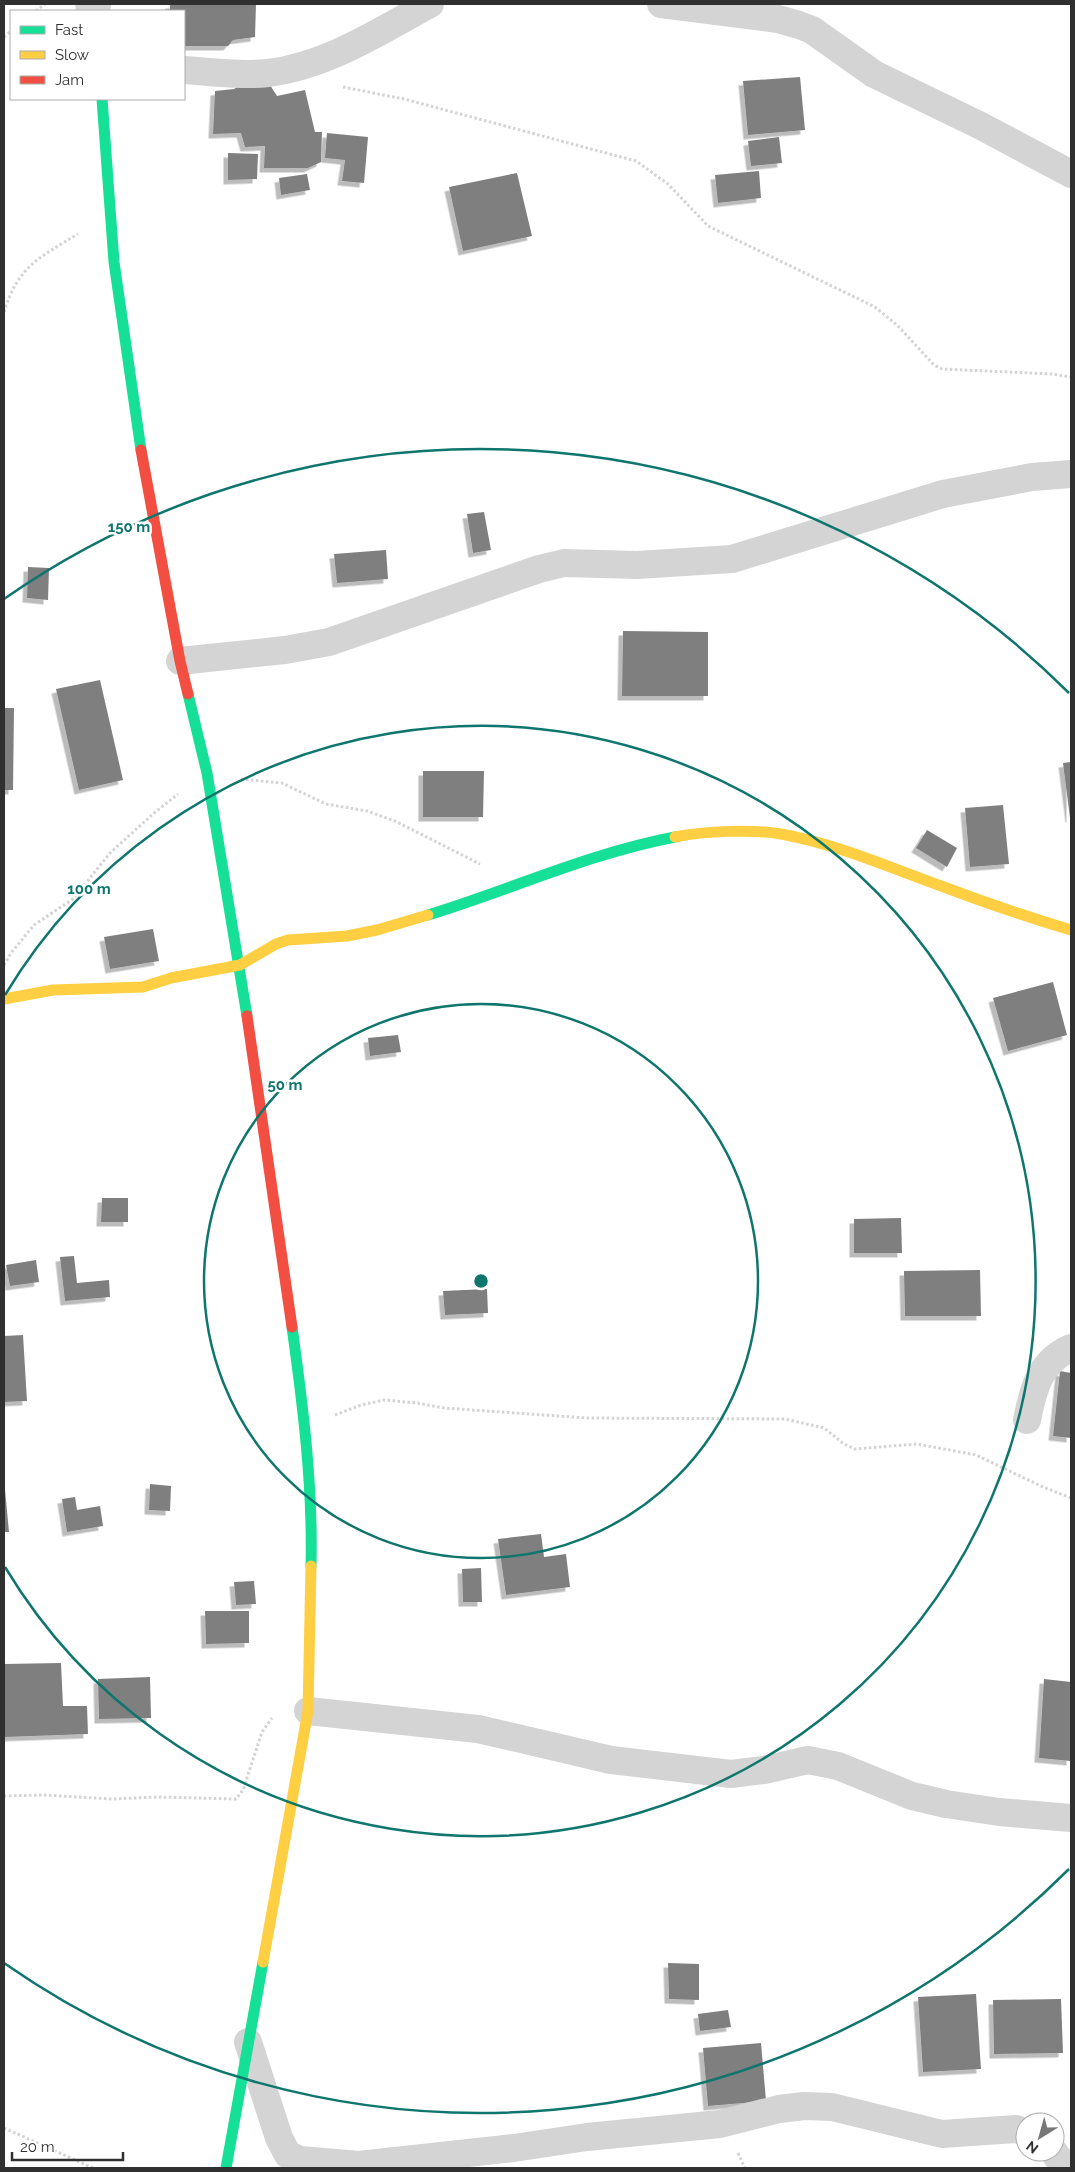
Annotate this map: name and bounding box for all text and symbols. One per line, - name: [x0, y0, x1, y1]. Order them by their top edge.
- legend: [10, 10, 185, 100]
- text: Fast: [55, 21, 83, 39]
- text: Slow: [55, 46, 89, 64]
- text: Jam: [55, 71, 84, 89]
- text: 150 m: [108, 518, 150, 536]
- text: 100 m: [67, 880, 111, 898]
- text: 50 m: [267, 1076, 303, 1094]
- centre of rings: [472, 1272, 490, 1290]
- north arrow: [1015, 2112, 1065, 2162]
- scale bar: [12, 2130, 124, 2162]
- text: 20 m: [20, 2138, 55, 2156]
- text: N: [1023, 2138, 1041, 2157]

